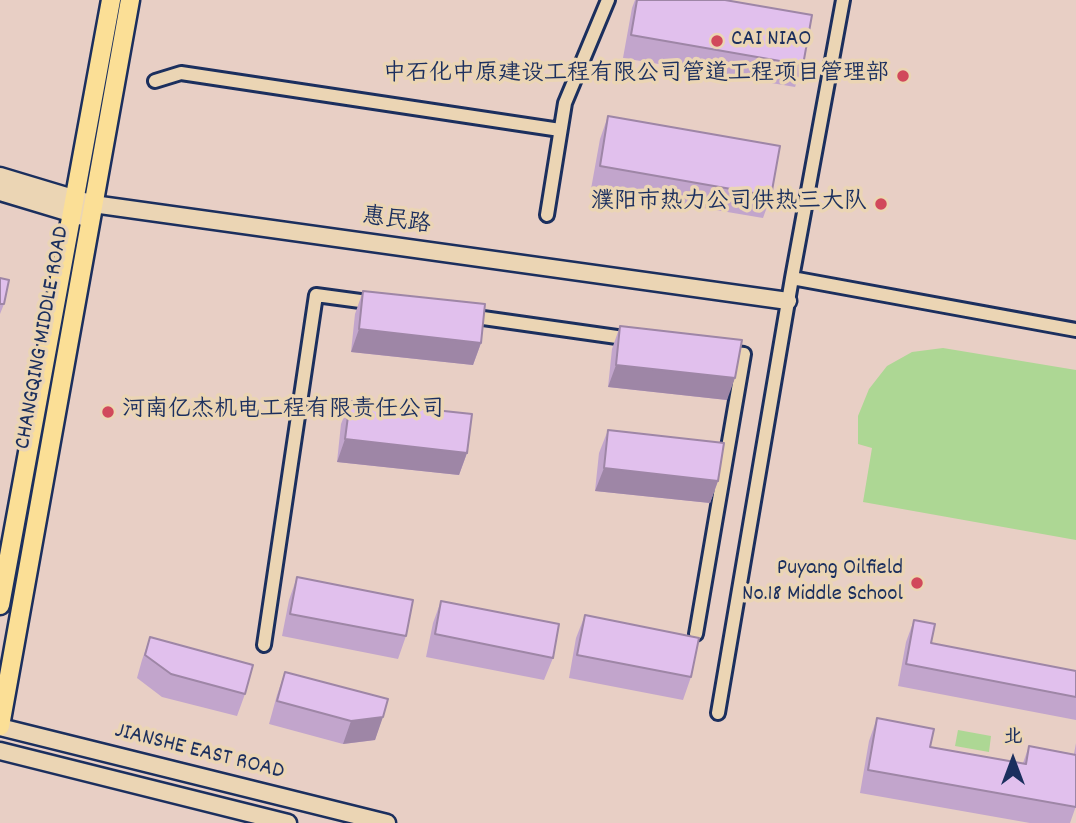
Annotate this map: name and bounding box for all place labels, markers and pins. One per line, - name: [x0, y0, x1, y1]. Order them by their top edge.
- place label: CAI NIAO: [731, 27, 812, 55]
- marker: CAI NIAO: [709, 33, 725, 49]
- place label: 中石化中原建设工程有限公司管道工程项目管理部: [383, 62, 889, 90]
- marker: 中石化中原建设工程有限公司管道工程项目管理部: [895, 68, 911, 84]
- place label: 濮阳市热力公司供热三大队: [591, 190, 867, 218]
- marker: 濮阳市热力公司供热三大队: [873, 196, 889, 212]
- place label: 河南亿杰机电工程有限责任公司: [122, 398, 444, 426]
- marker: 河南亿杰机电工程有限责任公司: [100, 404, 116, 420]
- place label: Puyang Oilfield No.18 Middle School: [742, 556, 903, 610]
- marker: Puyang Oilfield No.18 Middle School: [909, 575, 925, 591]

